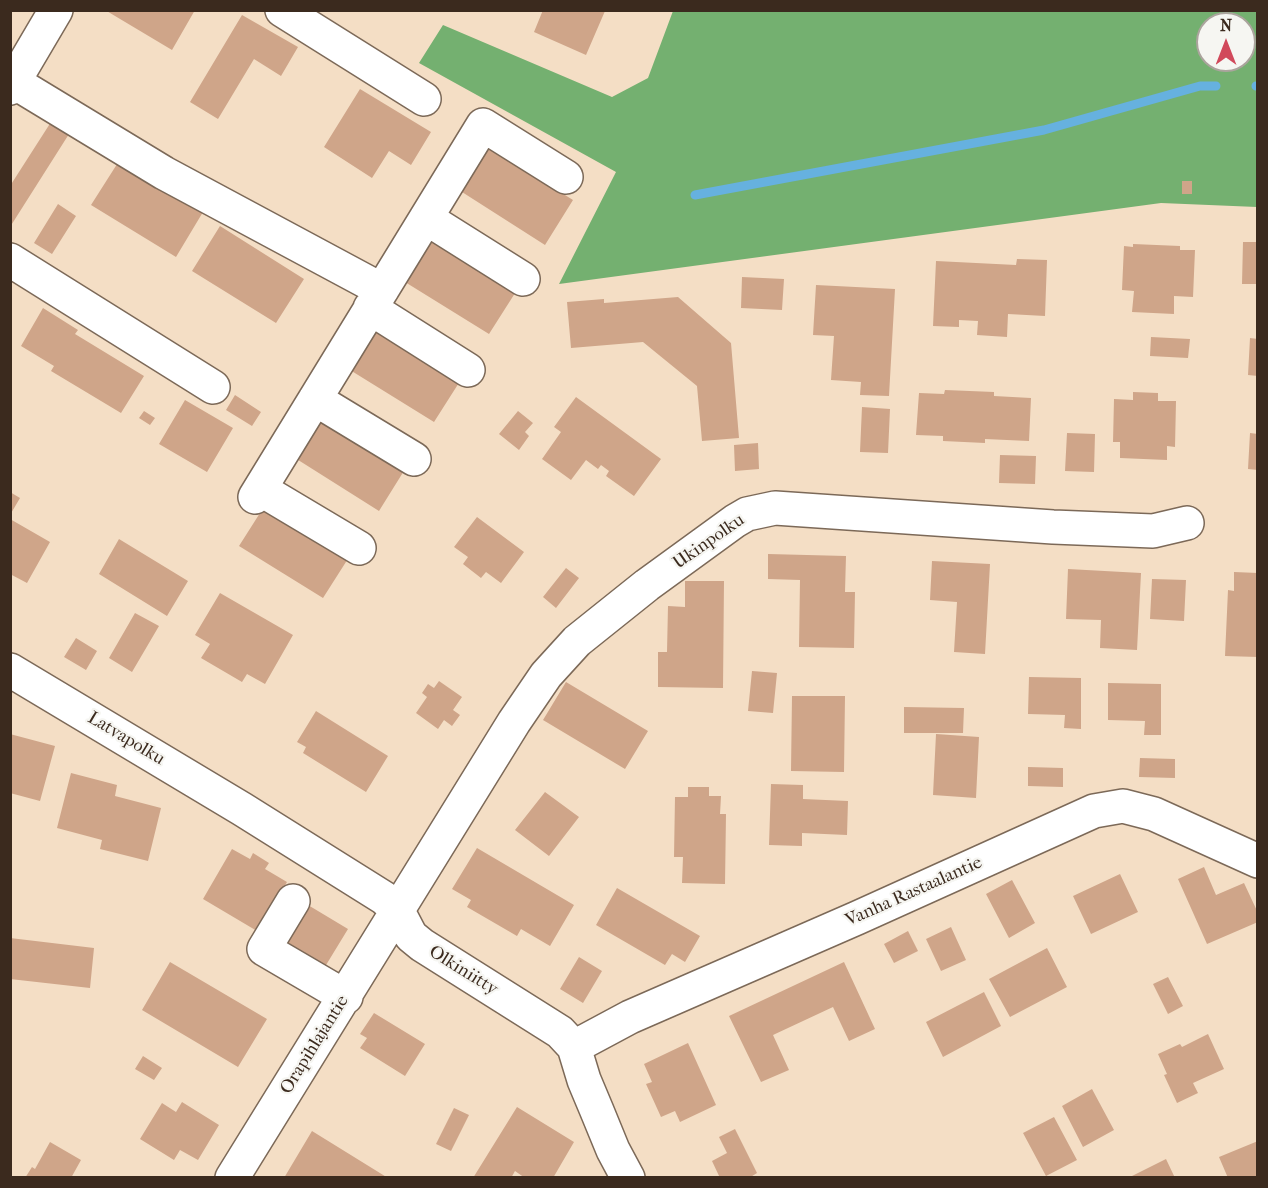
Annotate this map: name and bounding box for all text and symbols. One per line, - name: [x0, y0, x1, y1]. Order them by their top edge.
- north arrow: [1196, 12, 1256, 72]
- text: N: [1220, 16, 1232, 35]
- street label: Ukinpolku: [669, 510, 749, 574]
- street label: Latvapolku: [84, 708, 168, 770]
- street label: Vanha Rastaalantie: [842, 852, 986, 932]
- street label: Olkiniitty: [425, 941, 501, 1001]
- street label: Orapihlajantie: [276, 992, 354, 1098]

